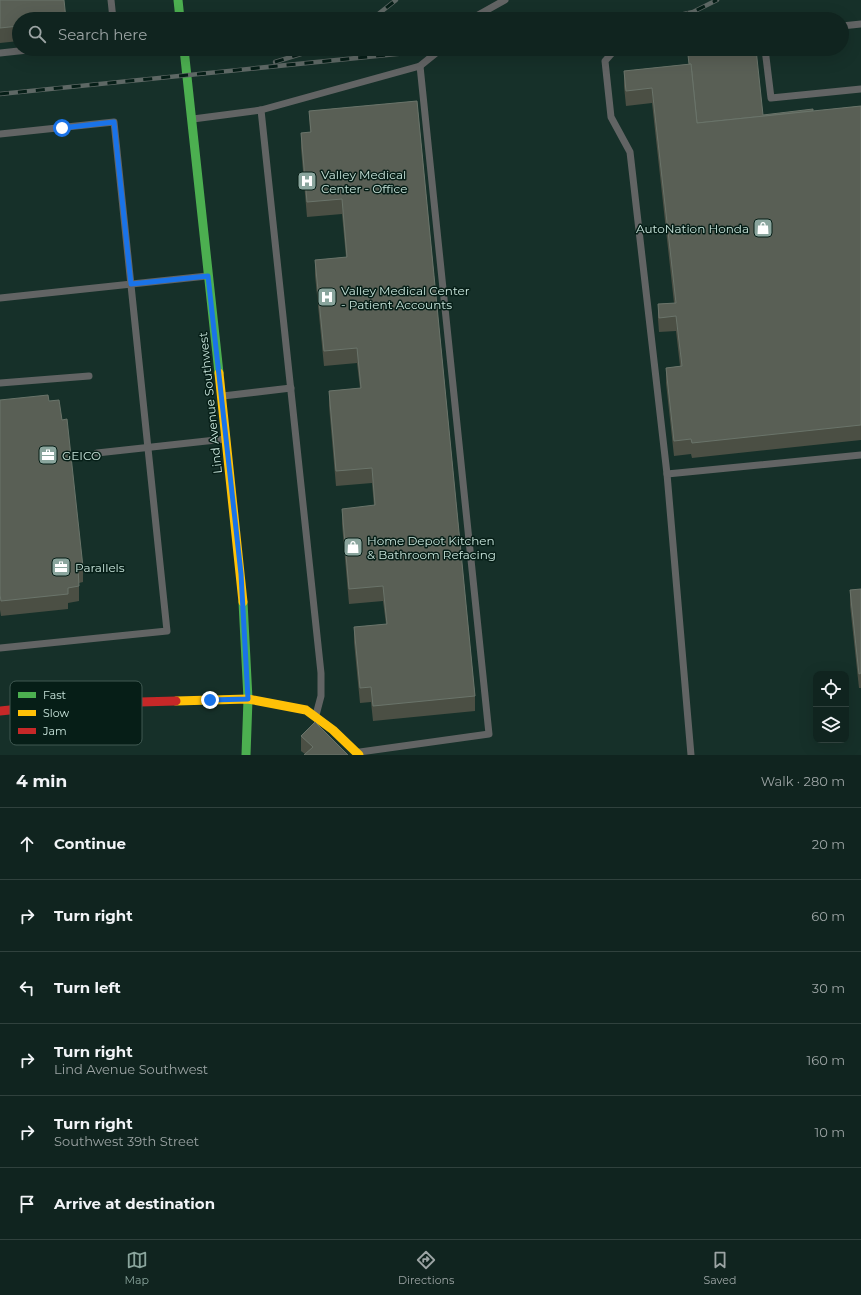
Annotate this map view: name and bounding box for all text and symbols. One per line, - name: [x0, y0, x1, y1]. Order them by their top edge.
- search box: [12, 12, 849, 56]
- icon: search: [26, 23, 48, 45]
- text: Search here: [58, 25, 147, 44]
- route start: [53, 119, 71, 137]
- place label: Valley Medical Center - Office: [321, 167, 408, 196]
- hospital icon: Valley Medical Center - Office: [296, 170, 318, 192]
- shop icon: AutoNation Honda: [752, 217, 774, 239]
- place label: AutoNation Honda: [636, 221, 749, 236]
- place label: Valley Medical Center - Patient Accounts: [341, 283, 470, 312]
- hospital icon: Valley Medical Center - Patient Accounts: [316, 286, 338, 308]
- street label: Lind Avenue Southwest: [195, 331, 225, 475]
- office icon: GEICO: [37, 444, 59, 466]
- place label: GEICO: [62, 448, 101, 463]
- place label: Home Depot Kitchen & Bathroom Refacing: [367, 533, 496, 562]
- shop icon: Home Depot Kitchen & Bathroom Refacing: [342, 536, 364, 558]
- office icon: Parallels: [50, 556, 72, 578]
- place label: Parallels: [75, 560, 125, 575]
- map controls: [813, 671, 849, 743]
- button: locate: [813, 671, 849, 707]
- legend: [10, 681, 142, 745]
- text: Fast: [43, 688, 67, 702]
- route end: [201, 691, 219, 709]
- text: Slow: [43, 706, 69, 720]
- button: layers: [813, 707, 849, 743]
- text: Jam: [42, 724, 67, 738]
- text: 4 min: [16, 771, 67, 791]
- text: Walk · 280 m: [761, 773, 845, 789]
- icon: ahead: [16, 833, 38, 855]
- text: Continue: [54, 834, 126, 853]
- text: 20 m: [812, 836, 845, 852]
- icon: right: [16, 905, 38, 927]
- text: Turn right: [54, 906, 133, 925]
- text: 60 m: [811, 908, 845, 924]
- icon: left: [16, 977, 38, 999]
- text: Turn left: [54, 978, 121, 997]
- text: 30 m: [812, 980, 845, 996]
- text: Turn right: [54, 1042, 133, 1061]
- icon: right: [16, 1049, 38, 1071]
- text: 160 m: [807, 1052, 845, 1068]
- text: Lind Avenue Southwest: [54, 1061, 208, 1077]
- text: Turn right: [54, 1114, 133, 1133]
- icon: right: [16, 1121, 38, 1143]
- text: 10 m: [815, 1124, 845, 1140]
- text: Southwest 39th Street: [54, 1133, 199, 1149]
- icon: arrive: [16, 1193, 38, 1215]
- text: Arrive at destination: [54, 1194, 215, 1213]
- tab: Map: [125, 1249, 149, 1287]
- tab: Directions: [398, 1249, 454, 1287]
- tab: Saved: [703, 1249, 736, 1287]

